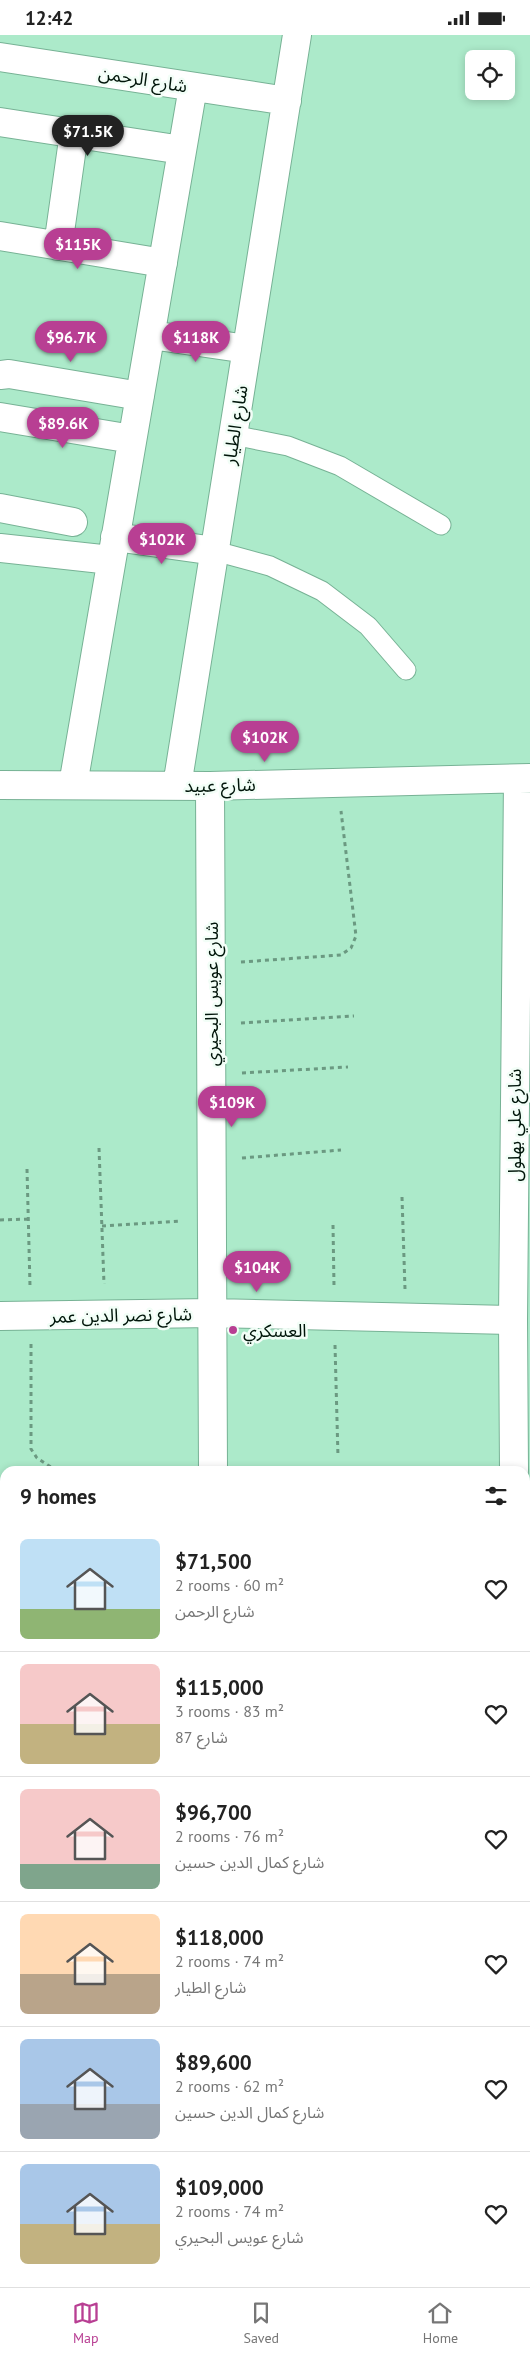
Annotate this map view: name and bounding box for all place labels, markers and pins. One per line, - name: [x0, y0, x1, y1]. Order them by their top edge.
- pin: $71.5K: [47, 115, 129, 157]
- pin: $115K: [43, 227, 113, 270]
- pin: $96.7K: [30, 321, 112, 363]
- pin: $118K: [161, 321, 231, 363]
- pin: $89.6K: [22, 407, 104, 449]
- pin: $102K: [127, 523, 197, 565]
- pin: $102K: [230, 721, 300, 763]
- pin: $109K: [197, 1085, 267, 1128]
- pin: $104K: [222, 1251, 292, 1293]
- place label: العسكري: [243, 1319, 307, 1344]
- marker: العسكري: [227, 1324, 239, 1336]

